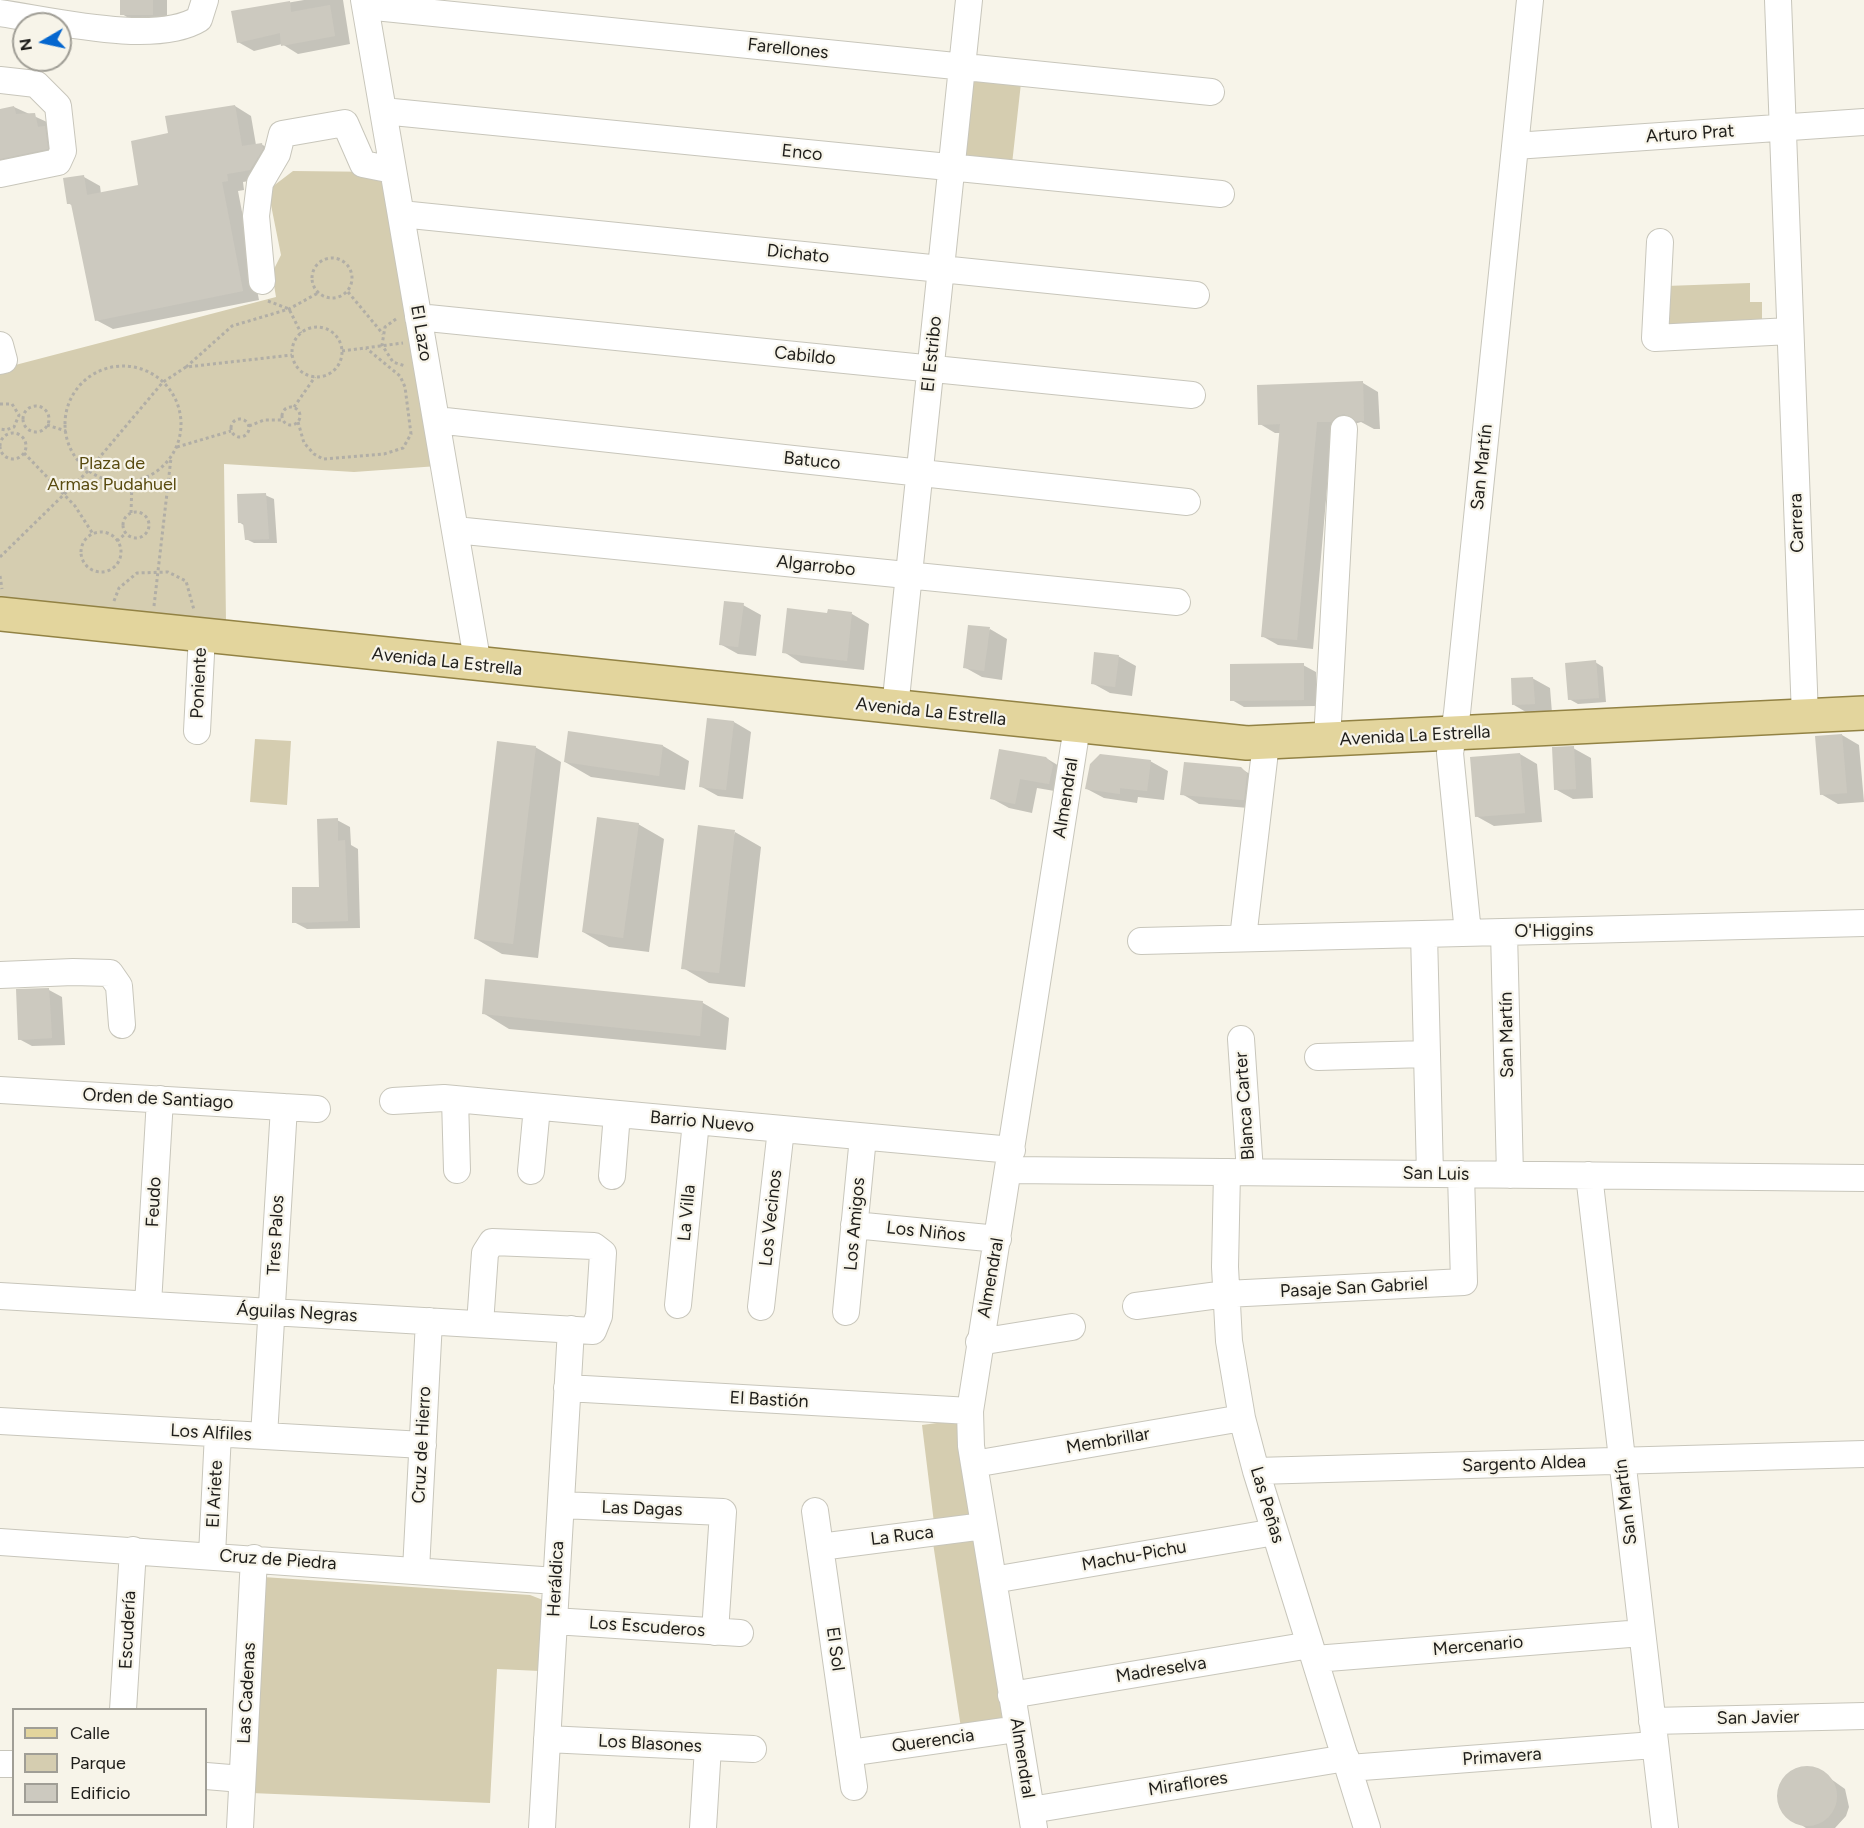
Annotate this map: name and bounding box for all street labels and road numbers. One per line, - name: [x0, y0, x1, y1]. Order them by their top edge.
- street label: Farellones: [746, 34, 830, 64]
- street label: Arturo Prat: [1645, 120, 1735, 148]
- street label: Enco: [781, 140, 823, 166]
- street label: Dichato: [766, 240, 830, 268]
- street label: El Lazo: [405, 303, 437, 363]
- street label: El Estribo: [917, 315, 947, 393]
- street label: Cabildo: [773, 342, 837, 370]
- street label: San Martín: [1467, 423, 1497, 511]
- street label: Batuco: [782, 447, 842, 475]
- street label: Carrera: [1785, 493, 1809, 553]
- street label: Algarrobo: [775, 551, 857, 581]
- street label: Avenida La Estrella: [371, 643, 523, 681]
- street label: Poniente: [186, 647, 212, 719]
- street label: Avenida La Estrella: [855, 693, 1007, 731]
- street label: Avenida La Estrella: [1339, 721, 1491, 751]
- street label: Almendral: [1049, 756, 1083, 840]
- street label: O'Higgins: [1514, 920, 1594, 942]
- street label: San Martín: [1495, 992, 1519, 1078]
- street label: Blanca Carter: [1230, 1051, 1260, 1161]
- street label: Orden de Santiago: [82, 1084, 234, 1114]
- street label: Barrio Nuevo: [649, 1107, 755, 1137]
- street label: San Luis: [1402, 1163, 1470, 1185]
- street label: Los Vecinos: [755, 1169, 787, 1267]
- street label: Feudo: [142, 1176, 166, 1228]
- street label: Los Amigos: [840, 1176, 870, 1272]
- street label: La Villa: [674, 1184, 700, 1242]
- street label: Tres Palos: [263, 1194, 289, 1276]
- street label: Los Niños: [885, 1217, 967, 1247]
- street label: Almendral: [973, 1236, 1009, 1320]
- street label: Pasaje San Gabriel: [1279, 1273, 1429, 1303]
- street label: Águilas Negras: [236, 1299, 358, 1327]
- street label: Cruz de Hierro: [408, 1386, 436, 1504]
- street label: El Bastión: [729, 1387, 809, 1413]
- street label: Los Alfiles: [170, 1420, 252, 1446]
- street label: Membrillar: [1065, 1423, 1151, 1459]
- street label: Sargento Aldea: [1462, 1451, 1586, 1477]
- street label: San Martín: [1610, 1458, 1642, 1546]
- street label: El Ariete: [202, 1460, 228, 1528]
- street label: Las Peñas: [1245, 1464, 1289, 1546]
- street label: Las Dagas: [601, 1497, 683, 1521]
- street label: La Ruca: [869, 1521, 935, 1551]
- street label: Machu-Pichu: [1080, 1536, 1188, 1576]
- street label: Heráldica: [543, 1540, 569, 1618]
- street label: Cruz de Piedra: [219, 1545, 337, 1575]
- street label: Escudería: [115, 1590, 141, 1670]
- street label: Los Escuderos: [588, 1612, 706, 1642]
- street label: El Sol: [821, 1625, 849, 1673]
- street label: Mercenario: [1432, 1631, 1524, 1661]
- street label: Las Cadenas: [234, 1642, 260, 1744]
- street label: Madreselva: [1114, 1652, 1208, 1688]
- street label: San Javier: [1717, 1706, 1799, 1730]
- street label: Almendral: [1005, 1716, 1039, 1800]
- street label: Querencia: [890, 1725, 976, 1757]
- street label: Los Blasones: [598, 1730, 702, 1758]
- street label: Primavera: [1462, 1743, 1542, 1771]
- street label: Miraflores: [1147, 1767, 1229, 1801]

